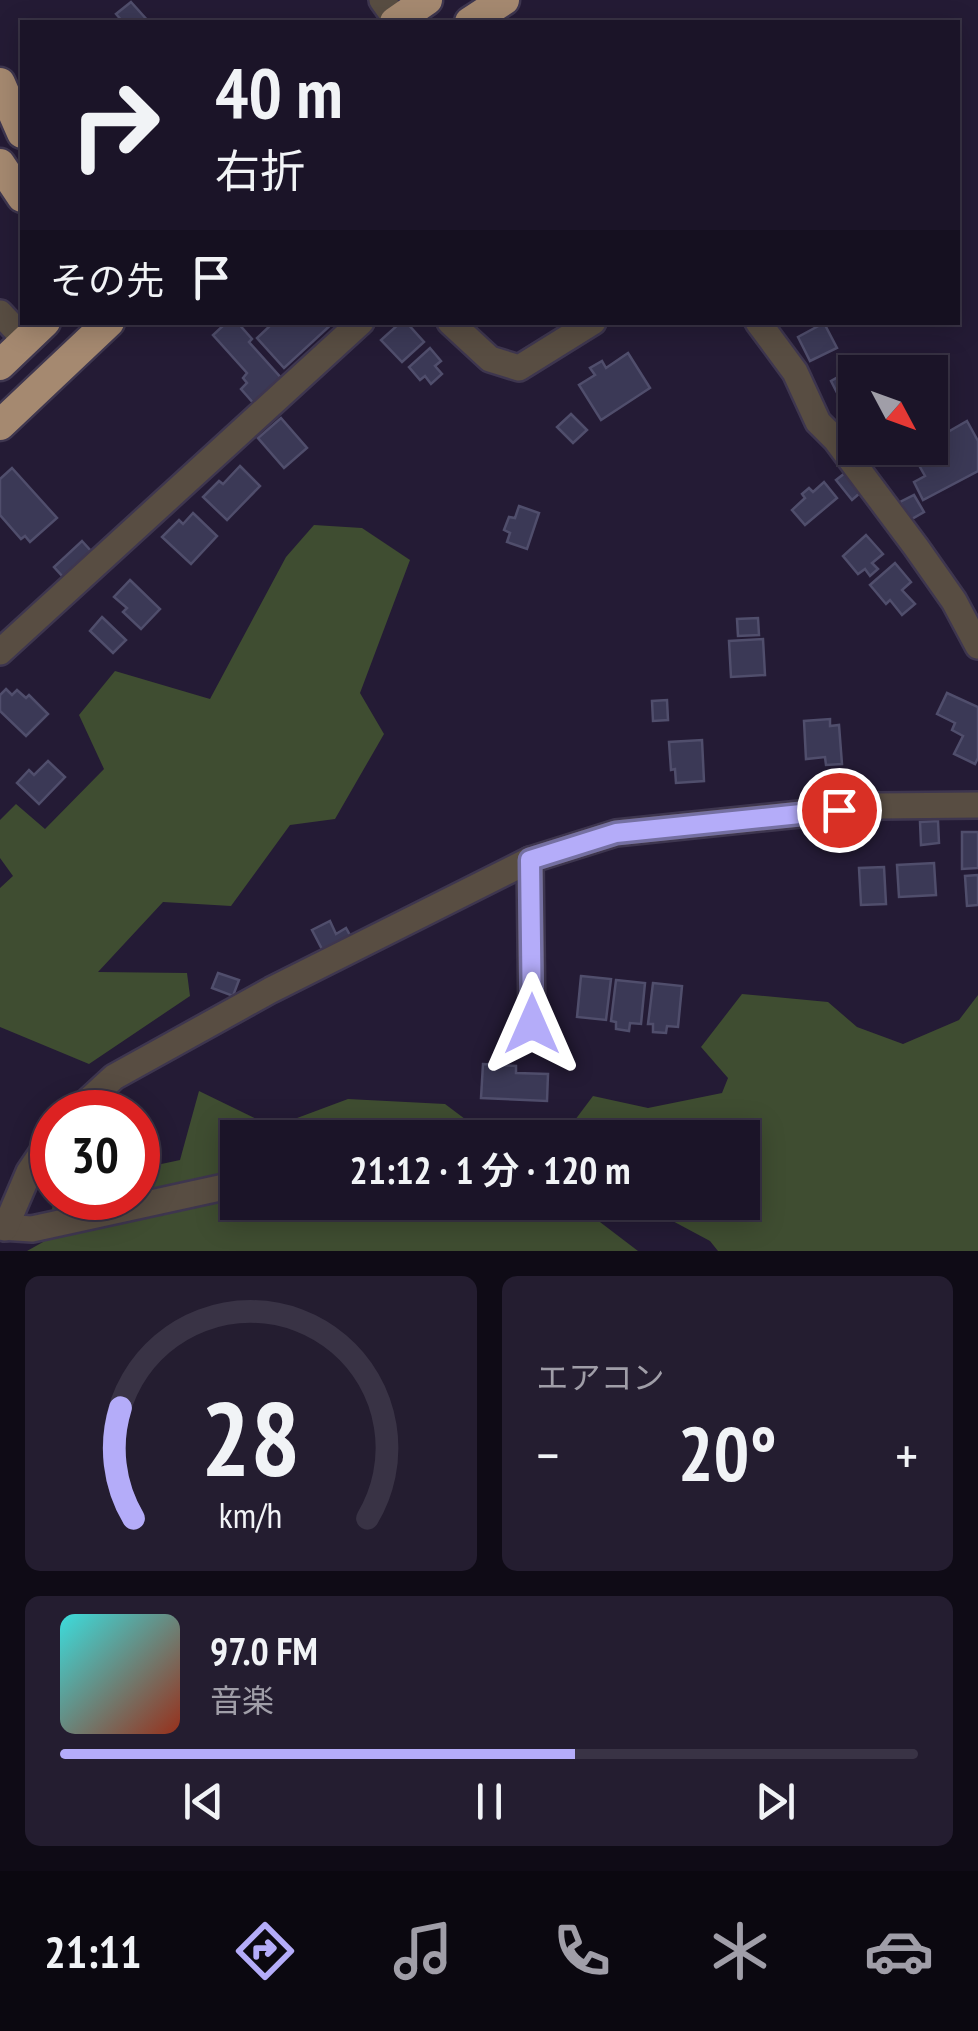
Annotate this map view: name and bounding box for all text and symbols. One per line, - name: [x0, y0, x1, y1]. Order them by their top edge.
- text: 40 m: [215, 47, 343, 137]
- icon: right: [50, 60, 180, 190]
- text: 右折: [215, 141, 305, 199]
- icon: arrive: [184, 250, 239, 305]
- text: その先: [50, 255, 164, 304]
- north arrow: [838, 355, 948, 465]
- map controls: [838, 355, 948, 465]
- pin: [797, 768, 882, 853]
- icon: arrive: [812, 783, 867, 838]
- position arrow: [480, 972, 584, 1076]
- speed limit sign: 30: [30, 1090, 160, 1220]
- text: 21:12 · 1 分 · 120 m: [350, 1145, 630, 1194]
- text: エアコン: [537, 1356, 665, 1398]
- text: 28: [201, 1370, 300, 1505]
- text: 20°: [678, 1405, 777, 1502]
- text: −: [537, 1419, 559, 1490]
- text: +: [895, 1419, 918, 1490]
- text: km/h: [219, 1492, 282, 1538]
- text: 97.0 FM: [210, 1626, 318, 1675]
- text: 音楽: [210, 1679, 274, 1721]
- icon: previous: [176, 1774, 231, 1829]
- icon: pause: [462, 1774, 517, 1829]
- icon: next: [748, 1774, 803, 1829]
- icon: directions: [230, 1916, 300, 1986]
- icon: music: [388, 1916, 458, 1986]
- icon: phone: [547, 1916, 617, 1986]
- icon: climate: [705, 1916, 775, 1986]
- icon: car: [864, 1916, 934, 1986]
- text: 21:11: [44, 1922, 142, 1980]

